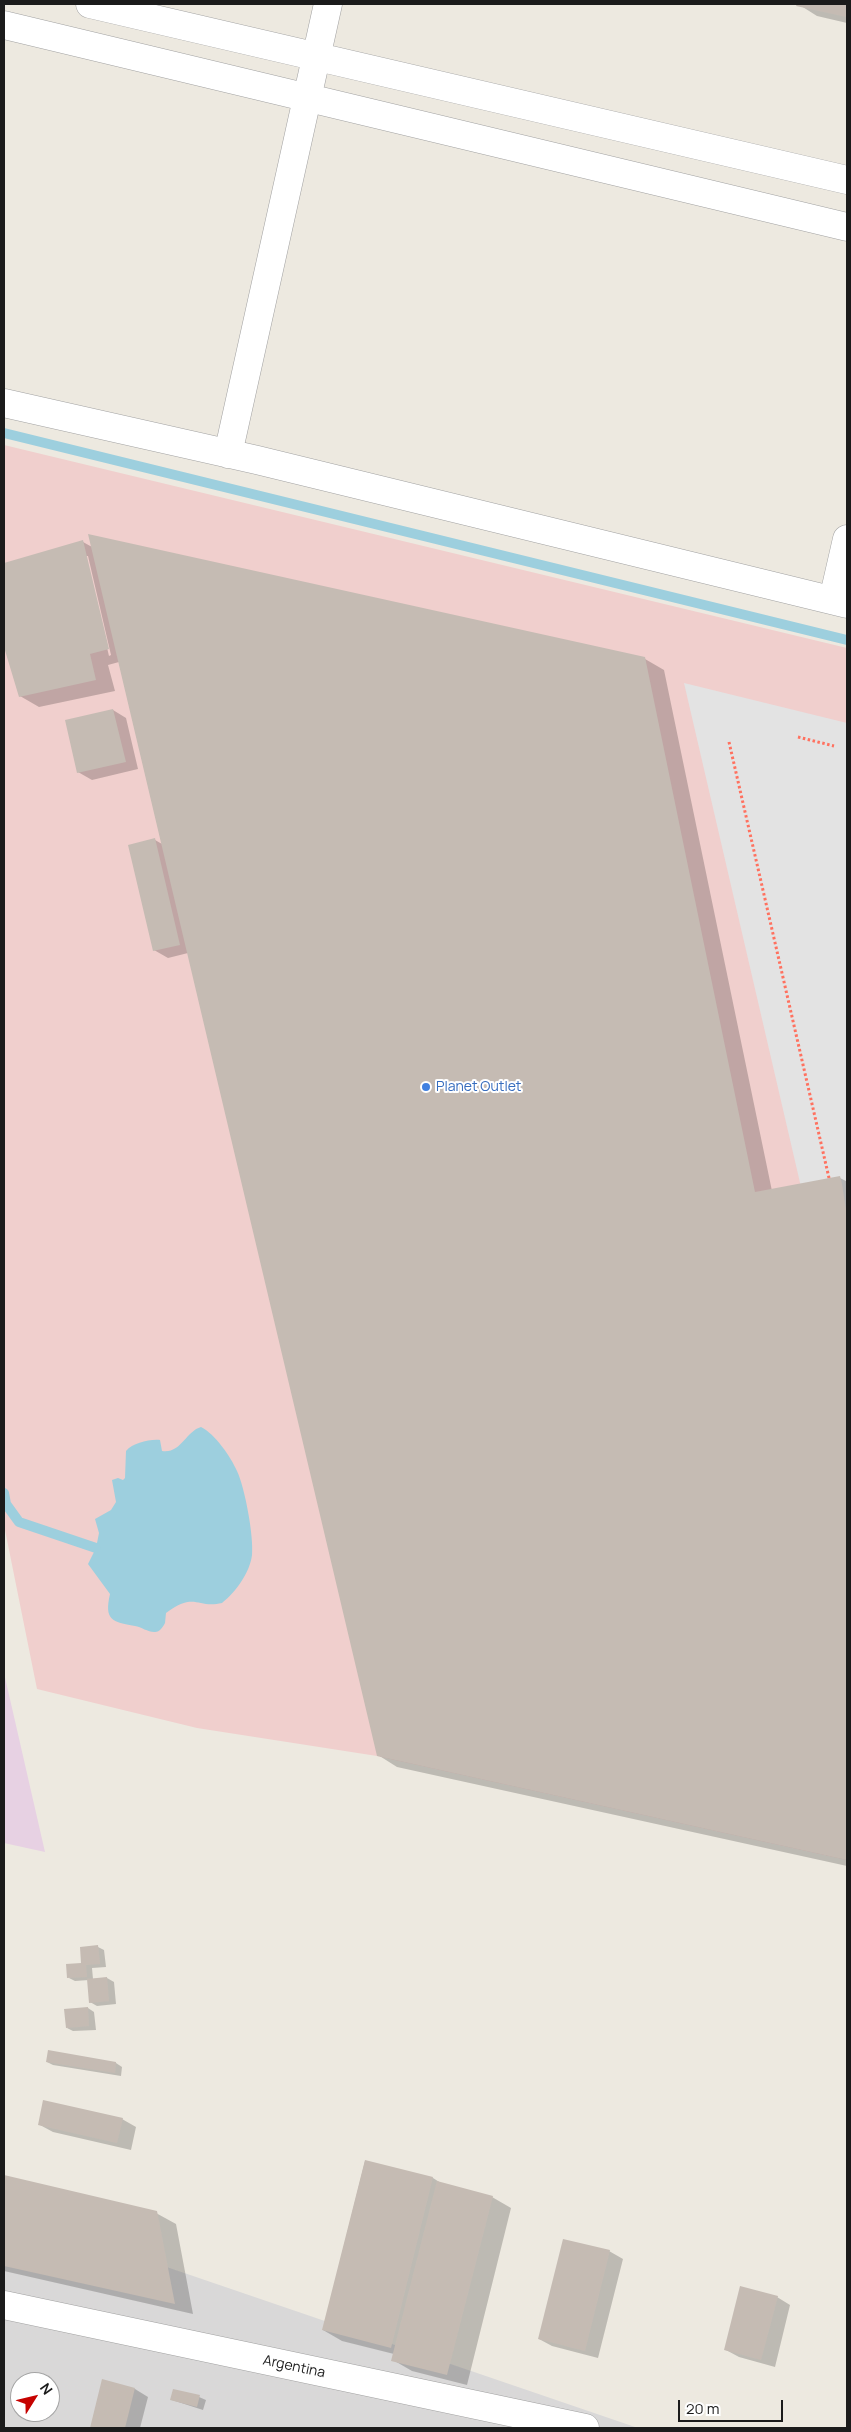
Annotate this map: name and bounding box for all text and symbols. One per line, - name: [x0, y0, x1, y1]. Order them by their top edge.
- place label: Planet Outlet: [436, 1079, 521, 1095]
- marker: Planet Outlet: [420, 1081, 432, 1093]
- street label: Argentina: [261, 2352, 327, 2382]
- north arrow: [10, 2372, 60, 2422]
- text: N: [36, 2379, 57, 2398]
- scale bar: [681, 2390, 786, 2422]
- text: 20 m: [686, 2398, 719, 2419]

